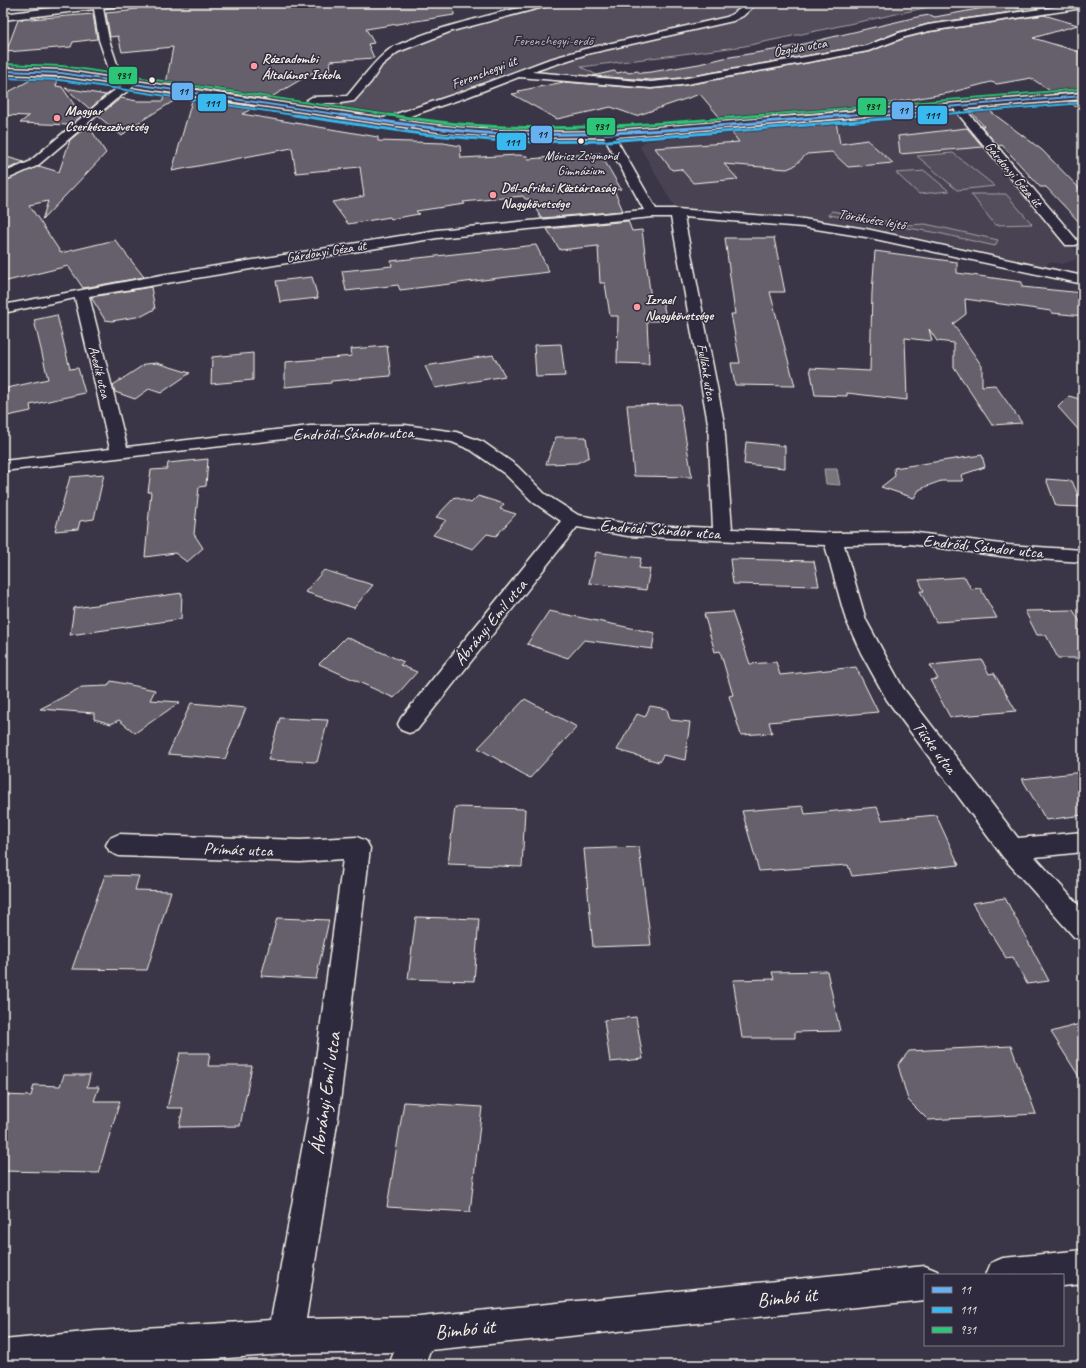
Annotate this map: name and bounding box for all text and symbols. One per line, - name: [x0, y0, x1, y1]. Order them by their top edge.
- park label: Ferenchegyi-erdő: [513, 32, 595, 49]
- street label: Őzgida utca: [772, 34, 829, 61]
- place label: Rózsadombi Általános Iskola: [262, 50, 341, 83]
- street label: Ferenchegyi út: [449, 52, 520, 93]
- marker: Rózsadombi Általános Iskola: [249, 61, 259, 71]
- line badge: 931: [108, 66, 138, 85]
- text: 931: [116, 68, 131, 82]
- unlabelled marker: [147, 75, 157, 85]
- line badge: 11: [171, 82, 194, 101]
- text: 11: [178, 84, 189, 98]
- line badge: 111: [197, 93, 227, 112]
- text: 111: [205, 96, 220, 110]
- line badge: 931: [857, 97, 887, 116]
- text: 931: [865, 99, 880, 113]
- line badge: 11: [891, 101, 914, 120]
- place label: Magyar Cserkészszövetség: [65, 102, 149, 135]
- text: 11: [898, 103, 909, 117]
- line badge: 111: [917, 105, 948, 125]
- text: 111: [925, 108, 940, 122]
- marker: Magyar Cserkészszövetség: [52, 113, 62, 123]
- line badge: 931: [586, 117, 616, 136]
- text: 931: [594, 119, 609, 133]
- line badge: 11: [530, 125, 553, 144]
- text: 11: [537, 127, 548, 141]
- line badge: 111: [496, 132, 527, 151]
- text: 111: [505, 135, 520, 149]
- marker: Móricz Zsigmond Gimnázium: [576, 136, 586, 146]
- street label: Gárdonyi Géza út: [981, 138, 1047, 212]
- place label: Móricz Zsigmond Gimnázium: [544, 148, 620, 179]
- place label: Dél-afrikai Köztársaság Nagykövetsége: [501, 179, 617, 212]
- marker: Dél-afrikai Köztársaság Nagykövetsége: [488, 190, 498, 200]
- street label: Törökvész lejtő: [837, 205, 909, 234]
- street label: Gárdonyi Géza út: [285, 237, 369, 266]
- place label: Izrael Nagykövetsége: [645, 291, 714, 324]
- marker: Izrael Nagykövetsége: [632, 302, 642, 312]
- street label: Fullánk utca: [693, 342, 720, 403]
- street label: Avedik utca: [85, 344, 114, 401]
- street label: Endrődi Sándor utca: [293, 422, 415, 445]
- street label: Endrődi Sándor utca: [599, 515, 723, 544]
- street label: Endrődi Sándor utca: [922, 530, 1046, 563]
- street label: Ábrányi Emil utca: [449, 573, 532, 670]
- street label: Tüske utca: [908, 717, 962, 779]
- street label: Prímás utca: [203, 838, 274, 861]
- street label: Ábrányi Emil utca: [305, 1029, 347, 1156]
- legend: [924, 1274, 1064, 1346]
- street label: Bimbó út: [756, 1282, 821, 1313]
- text: 11: [960, 1282, 971, 1298]
- text: 111: [960, 1302, 977, 1318]
- street label: Bimbó út: [434, 1314, 499, 1345]
- text: 931: [960, 1322, 977, 1338]

